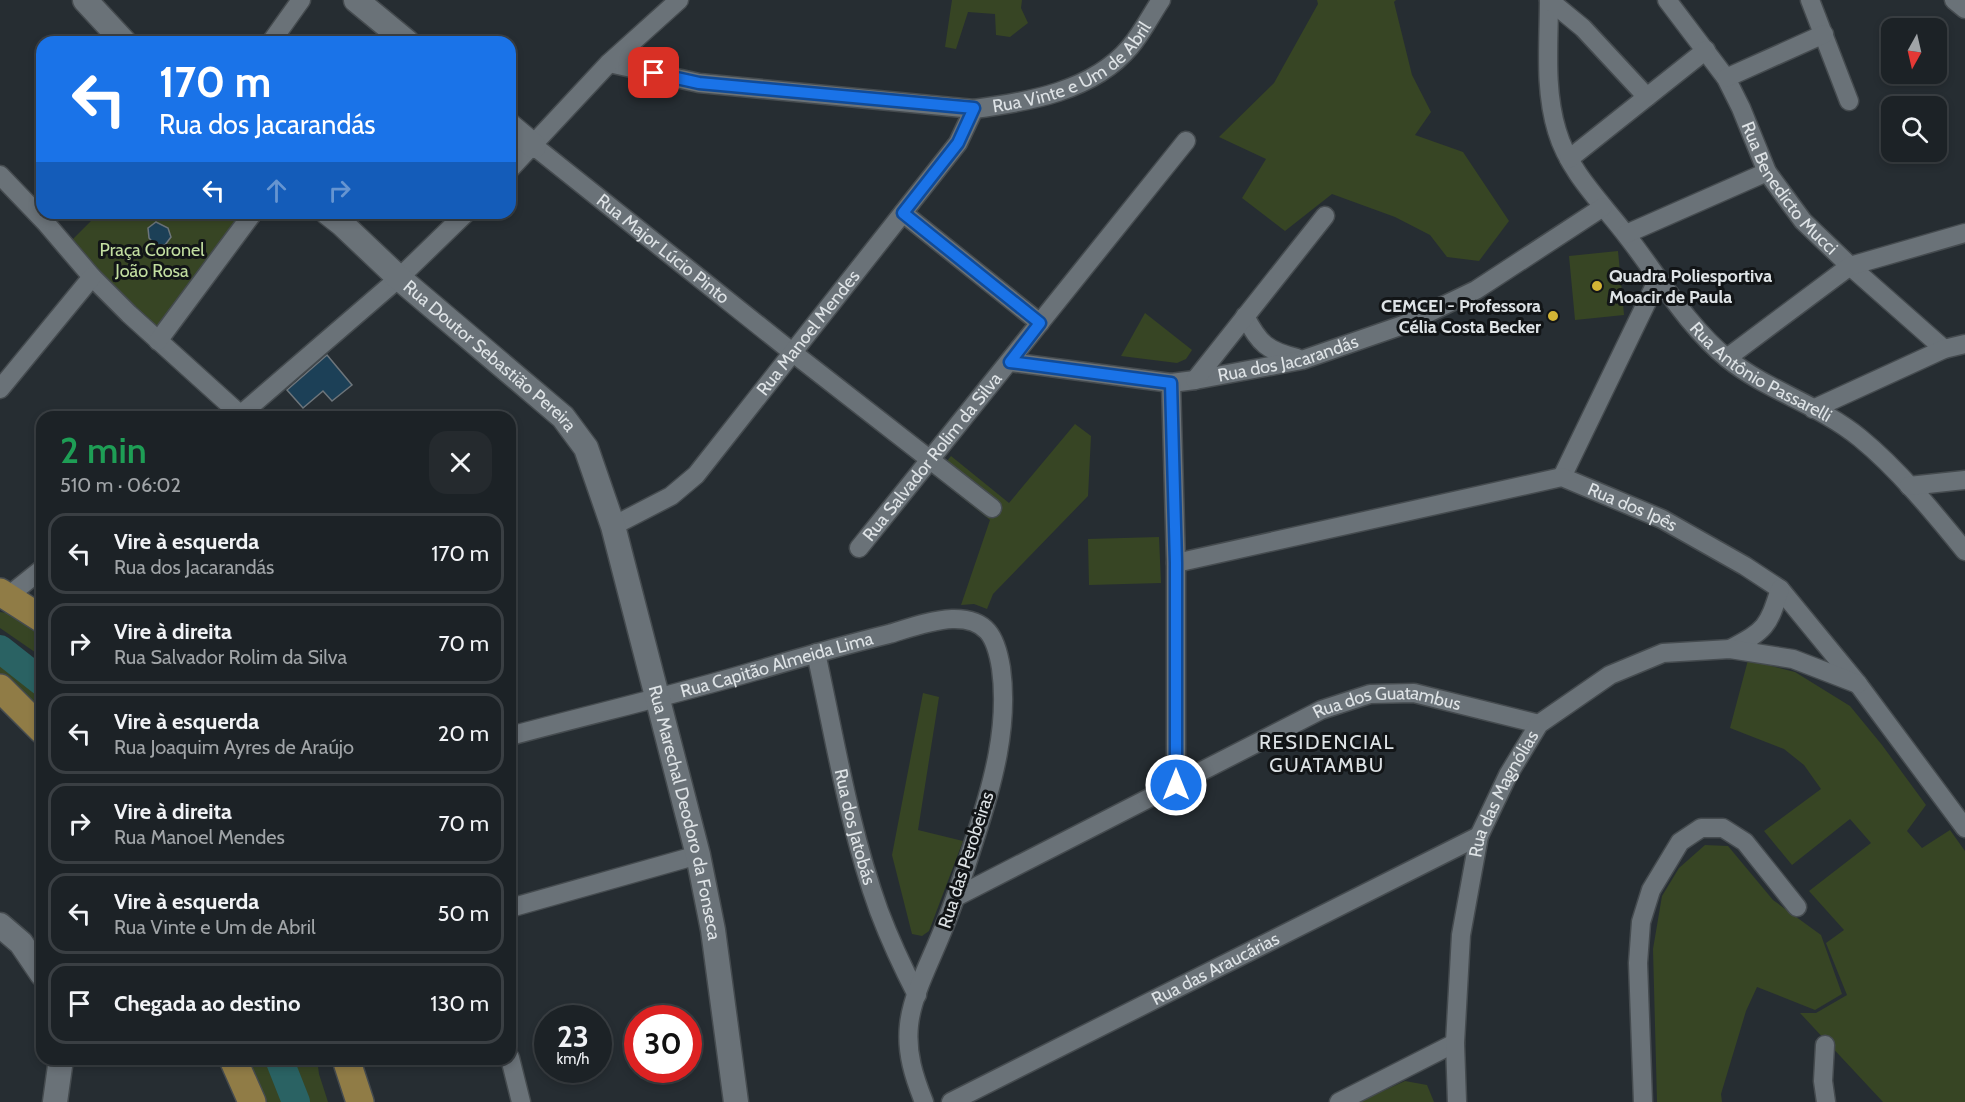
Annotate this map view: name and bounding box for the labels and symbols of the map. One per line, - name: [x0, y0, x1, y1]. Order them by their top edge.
- street label: Rua Vinte e Um de Abril: [991, 17, 1156, 117]
- north arrow: [1881, 18, 1947, 84]
- pin: [628, 47, 679, 98]
- street label: Rua Benedicto Mucci: [1737, 118, 1842, 259]
- street label: Rua Major Lúcio Pinto: [592, 189, 734, 309]
- park label: Praça Coronel João Rosa: [100, 239, 205, 282]
- place label: Quadra Poliesportiva Moacir de Paula: [1609, 265, 1772, 308]
- street label: Rua Manoel Mendes: [752, 266, 864, 400]
- street label: Rua Doutor Sebastião Pereira: [399, 276, 581, 436]
- marker: Quadra Poliesportiva Moacir de Paula: [1590, 279, 1604, 293]
- place label: CEMCEI - Professora Célia Costa Becker: [1381, 295, 1541, 338]
- marker: CEMCEI - Professora Célia Costa Becker: [1546, 309, 1560, 323]
- street label: Rua Antônio Passarelli: [1685, 317, 1836, 427]
- street label: Rua dos Jacarandás: [1216, 330, 1361, 387]
- street label: Rua Salvador Rolim da Silva: [858, 368, 1007, 546]
- street label: Rua dos Ipês: [1584, 478, 1681, 536]
- street label: Rua Capitão Almeida Lima: [678, 627, 876, 702]
- street label: Rua dos Guatambus: [1309, 682, 1463, 723]
- street label: Rua Marechal Deodoro da Fonseca: [644, 683, 725, 942]
- street label: Rua das Magnólias: [1464, 726, 1543, 859]
- district label: RESIDENCIAL GUATAMBU: [1259, 730, 1395, 777]
- position arrow: [1144, 753, 1208, 817]
- street label: Rua dos Jatobás: [830, 767, 880, 888]
- street label: Rua das Perobeiras: [934, 789, 998, 931]
- street label: Rua das Araucárias: [1148, 927, 1283, 1010]
- speed limit sign: 30: [624, 1005, 702, 1083]

